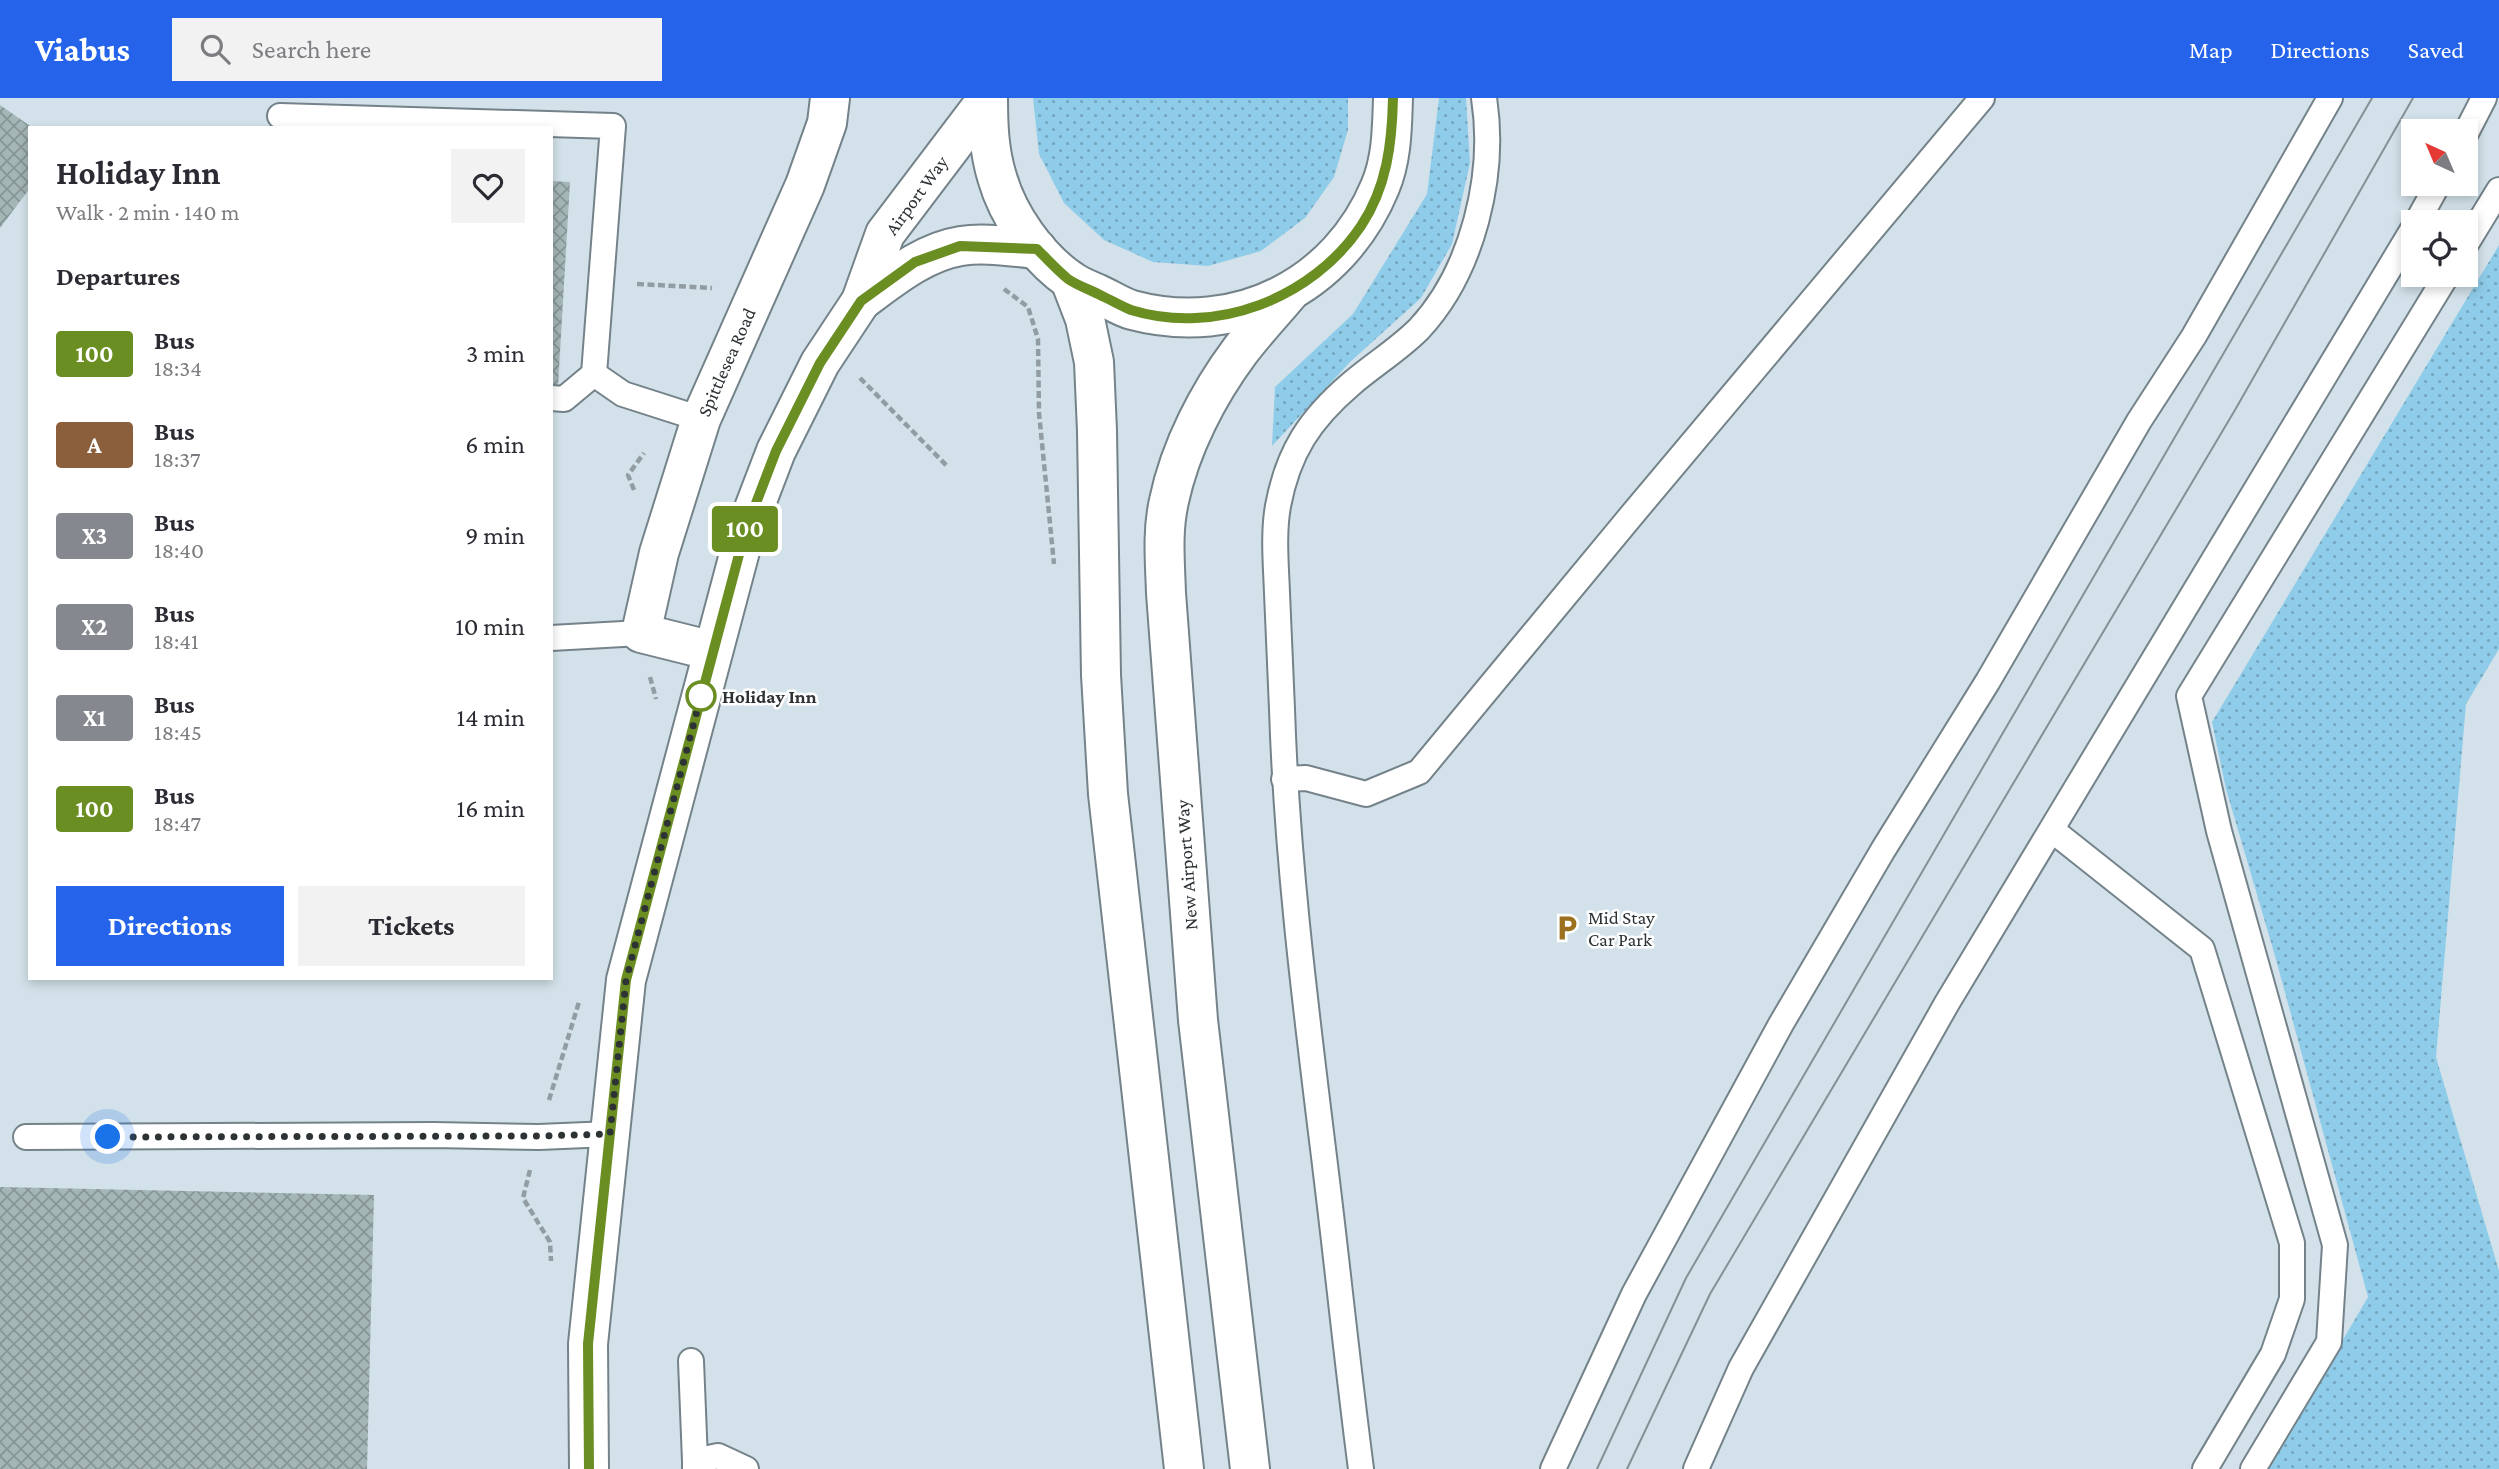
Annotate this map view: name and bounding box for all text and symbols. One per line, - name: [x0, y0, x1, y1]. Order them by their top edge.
- search box: [172, 18, 662, 81]
- icon: search: [196, 30, 234, 68]
- text: Viabus: [35, 31, 130, 68]
- text: Search here: [252, 35, 371, 64]
- text: Map: [2189, 36, 2233, 63]
- text: Directions: [2271, 36, 2370, 63]
- text: Saved: [2408, 36, 2464, 63]
- north arrow: [2401, 119, 2478, 196]
- map controls: [2401, 119, 2478, 287]
- button: heart: [451, 149, 525, 223]
- street label: Airport Way: [881, 151, 952, 239]
- text: Holiday Inn: [56, 154, 220, 191]
- text: Walk · 2 min · 140 m: [56, 199, 239, 225]
- button: locate: [2401, 210, 2478, 287]
- text: Departures: [56, 262, 180, 291]
- street label: Spittlesea Road: [693, 305, 760, 420]
- text: Bus: [154, 326, 195, 355]
- text: 3 min: [466, 339, 525, 368]
- text: 100: [75, 340, 114, 367]
- text: 18:34: [154, 355, 202, 381]
- text: Bus: [154, 417, 195, 446]
- text: 6 min: [465, 430, 525, 459]
- text: A: [87, 431, 102, 458]
- text: 18:37: [154, 446, 201, 472]
- line badge: 100: [705, 506, 785, 552]
- text: Bus: [154, 508, 195, 537]
- text: 100: [726, 515, 764, 542]
- text: 9 min: [465, 521, 525, 550]
- text: X3: [82, 522, 107, 549]
- text: 18:40: [154, 537, 204, 563]
- text: Bus: [154, 599, 195, 628]
- text: 10 min: [455, 612, 525, 641]
- text: X2: [81, 613, 108, 640]
- text: 18:41: [154, 628, 199, 654]
- marker: Holiday Inn: [686, 681, 716, 711]
- place label: Holiday Inn: [722, 686, 817, 707]
- text: Bus: [154, 690, 195, 719]
- text: 14 min: [457, 703, 525, 732]
- text: X1: [83, 704, 106, 731]
- text: 18:45: [154, 719, 202, 745]
- text: Bus: [154, 781, 195, 810]
- text: 16 min: [457, 794, 525, 823]
- text: 100: [75, 795, 114, 822]
- street label: New Airport Way: [1171, 799, 1202, 931]
- text: 18:47: [154, 810, 201, 836]
- button: Directions: [56, 886, 284, 966]
- button: Tickets: [298, 886, 525, 966]
- place label: Mid Stay Car Park: [1588, 907, 1655, 950]
- parking icon: Mid Stay Car Park: [1552, 913, 1582, 943]
- your location: [90, 1119, 125, 1154]

